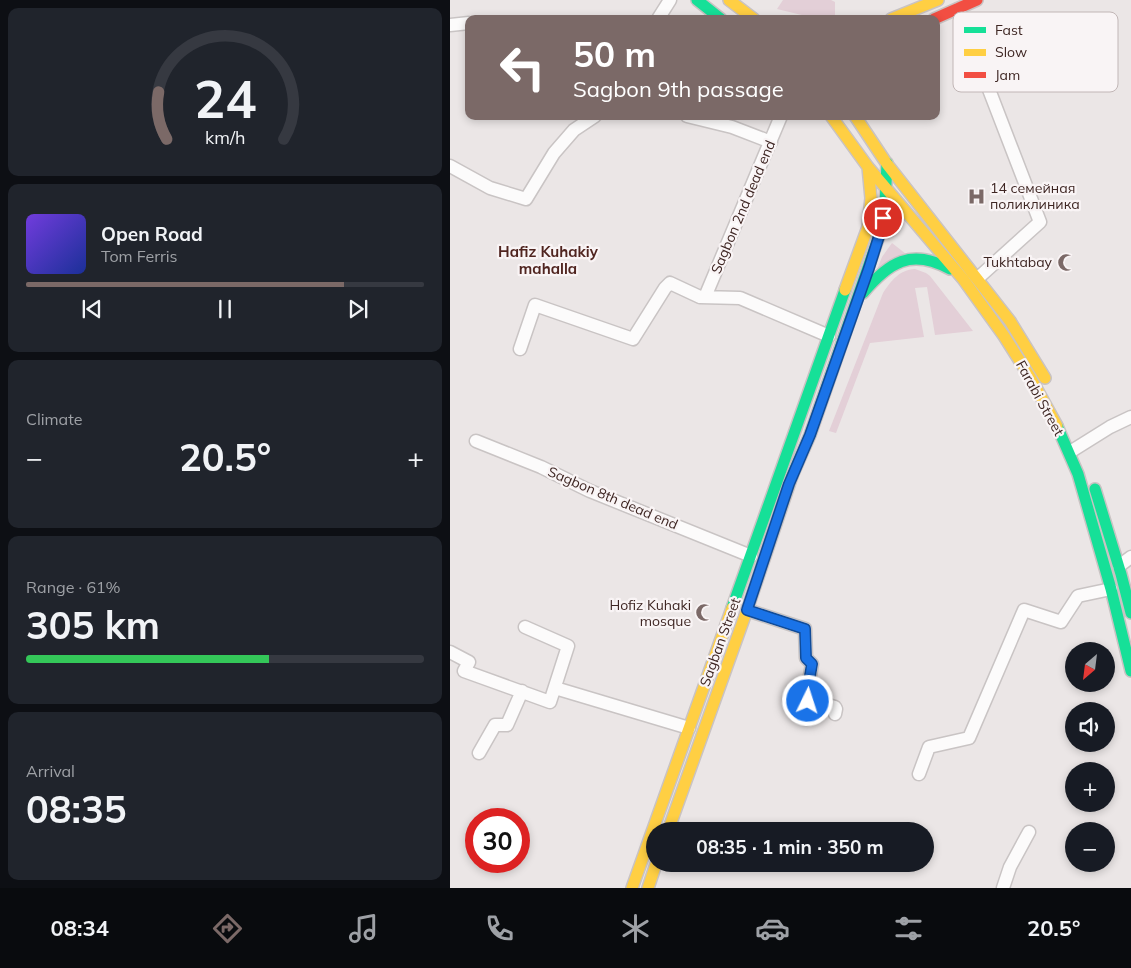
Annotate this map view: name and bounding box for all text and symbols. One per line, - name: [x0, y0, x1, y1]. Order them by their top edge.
- legend: [953, 12, 1118, 92]
- text: Fast: [995, 21, 1023, 39]
- text: 50 m: [573, 32, 656, 76]
- icon: left: [490, 35, 555, 100]
- text: Slow: [995, 43, 1027, 61]
- text: 24: [194, 66, 256, 131]
- text: Jam: [995, 66, 1020, 84]
- text: Sagbon 9th passage: [573, 75, 784, 103]
- text: km/h: [205, 126, 245, 148]
- street label: Sagbon 2nd dead end: [707, 138, 779, 276]
- place label: 14 семейная поликлиника: [990, 179, 1080, 213]
- hospital icon: 14 семейная поликлиника: [966, 186, 986, 206]
- pin: [862, 197, 904, 239]
- icon: arrive: [869, 204, 897, 232]
- text: Open Road: [101, 222, 203, 246]
- district label: Hafiz Kuhakiy mahalla: [498, 242, 599, 278]
- text: Tom Ferris: [101, 246, 178, 266]
- mosque icon: Tukhtabay: [1056, 252, 1076, 272]
- place label: Tukhtabay: [984, 253, 1053, 271]
- icon: previous: [78, 295, 106, 323]
- icon: pause: [211, 295, 239, 323]
- icon: next: [344, 295, 372, 323]
- street label: Farabi Street: [1012, 357, 1068, 439]
- text: Climate: [26, 409, 82, 429]
- text: 20.5°: [179, 433, 271, 481]
- text: −: [26, 440, 43, 475]
- text: +: [407, 440, 424, 475]
- street label: Sagbon 8th dead end: [545, 462, 681, 534]
- text: Range · 61%: [26, 577, 121, 597]
- street label: Sagban Street: [696, 595, 744, 689]
- place label: Hofiz Kuhaki mosque: [609, 596, 691, 630]
- text: 305 km: [26, 601, 160, 649]
- mosque icon: Hofiz Kuhaki mosque: [695, 603, 715, 623]
- north arrow: [1065, 642, 1115, 692]
- map controls: [1065, 642, 1115, 872]
- position arrow: [781, 674, 833, 726]
- button: sound: [1065, 702, 1115, 752]
- text: Arrival: [26, 761, 75, 781]
- button: +: [1065, 762, 1115, 812]
- text: 08:35: [26, 785, 127, 833]
- speed limit sign: 30: [465, 808, 530, 873]
- button: −: [1065, 822, 1115, 872]
- text: 08:35 · 1 min · 350 m: [696, 835, 884, 859]
- icon: directions: [210, 911, 245, 946]
- icon: music: [346, 911, 381, 946]
- icon: phone: [482, 911, 517, 946]
- icon: climate: [618, 911, 653, 946]
- icon: car: [755, 911, 790, 946]
- icon: filters: [891, 911, 926, 946]
- text: 08:34: [51, 914, 109, 942]
- text: 20.5°: [1027, 914, 1080, 942]

